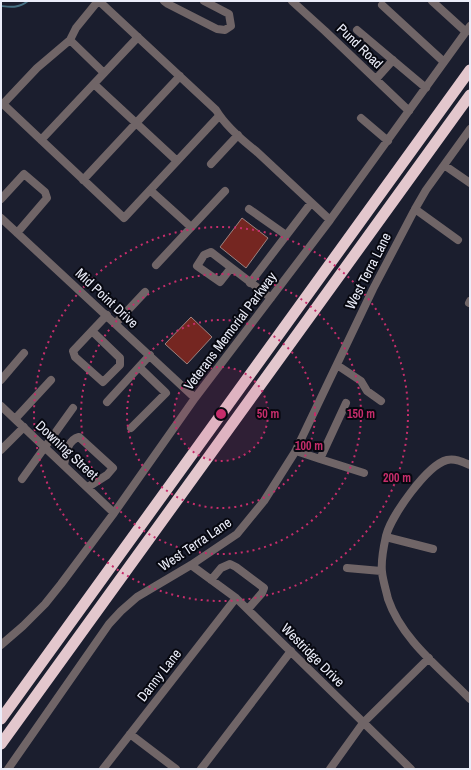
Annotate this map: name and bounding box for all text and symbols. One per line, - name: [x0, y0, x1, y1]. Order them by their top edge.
- street label: Pund Road: [333, 20, 387, 72]
- street label: West Terra Lane: [341, 230, 395, 312]
- street label: Mid Point Drive: [72, 264, 142, 332]
- street label: Veterans Memorial Parkway: [180, 268, 281, 394]
- text: 50 m: [257, 406, 279, 422]
- text: 150 m: [347, 406, 375, 422]
- centre of rings: [214, 407, 228, 421]
- street label: Downing Street: [32, 416, 102, 484]
- text: 100 m: [295, 438, 323, 454]
- text: 200 m: [383, 470, 411, 486]
- street label: West Terra Lane: [155, 513, 235, 575]
- street label: Westridge Drive: [277, 619, 349, 691]
- street label: Danny Lane: [133, 645, 185, 705]

